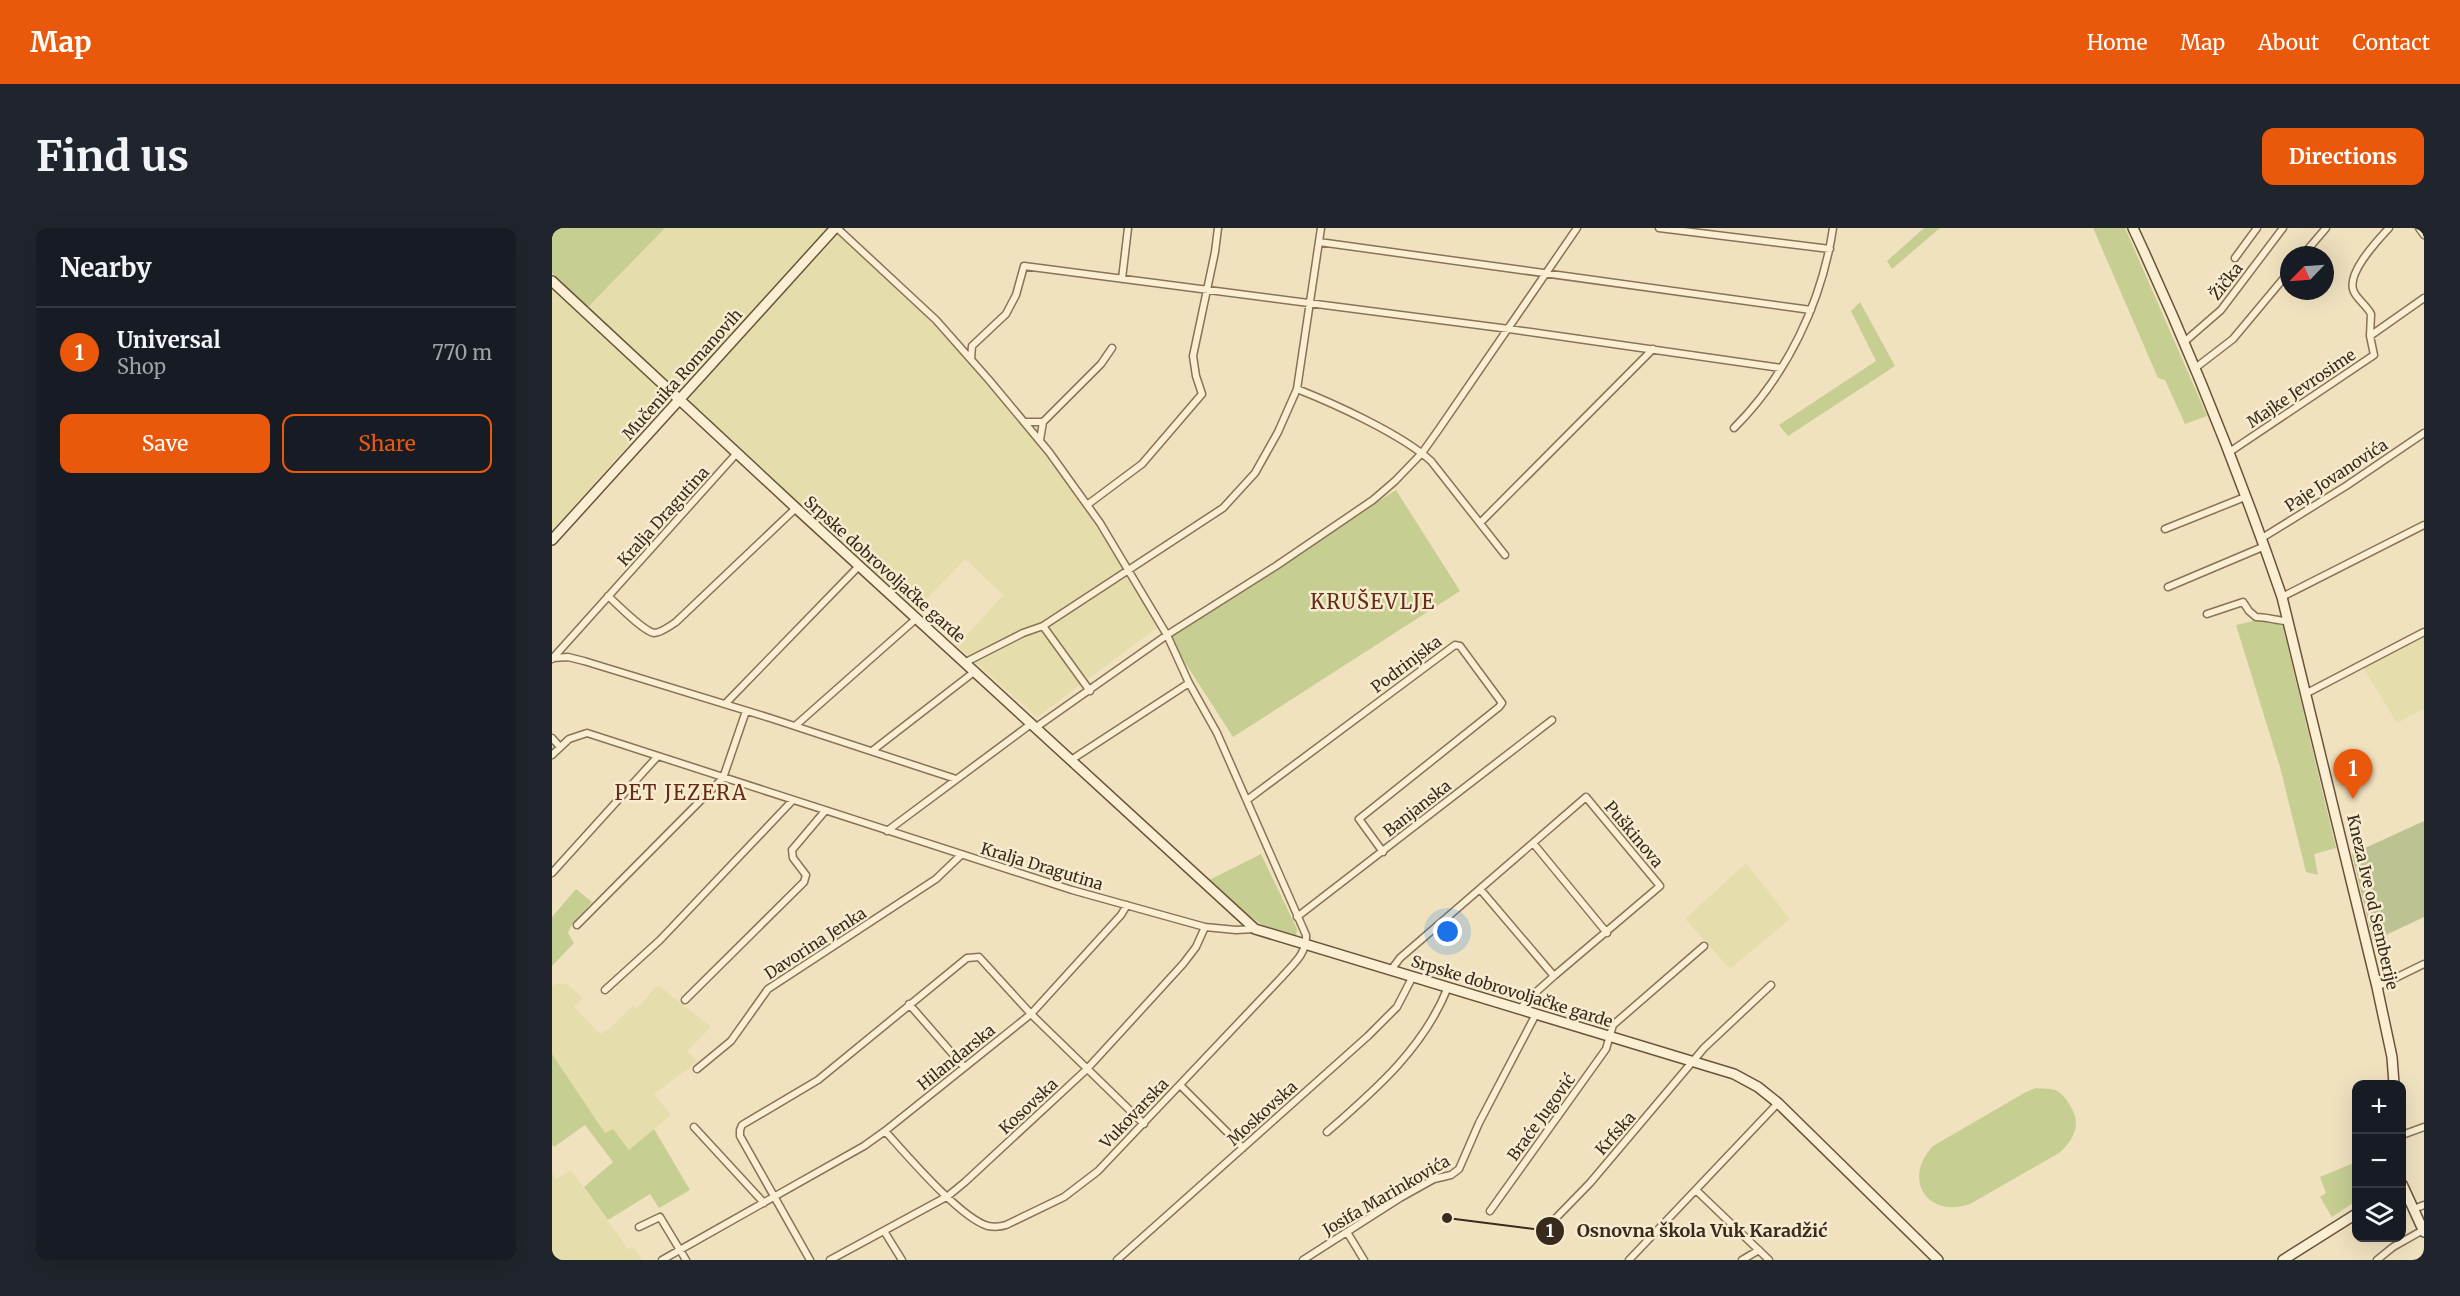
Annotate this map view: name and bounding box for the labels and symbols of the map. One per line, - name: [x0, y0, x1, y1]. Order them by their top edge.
- north arrow: [2280, 246, 2334, 300]
- street label: Žička: [2205, 258, 2247, 304]
- street label: Mučenika Romanovih: [618, 304, 746, 444]
- street label: Majke Jevrosime: [2243, 344, 2359, 432]
- street label: Paje Jovanovića: [2281, 434, 2391, 516]
- street label: Kralja Dragutina: [613, 462, 713, 570]
- street label: Srpske dobrovoljačke garde: [800, 491, 970, 647]
- district label: KRUŠEVLJE: [1310, 588, 1436, 614]
- street label: Podrinjska: [1367, 631, 1446, 697]
- pin: 1: [2334, 750, 2372, 799]
- street label: Banjanska: [1379, 775, 1455, 841]
- district label: PET JEZERA: [614, 780, 748, 805]
- street label: Puškinova: [1600, 797, 1668, 872]
- street label: Kneza Ive od Semberije: [2343, 813, 2403, 991]
- street label: Kralja Dragutina: [978, 838, 1106, 894]
- street label: Davorina Jenka: [760, 902, 870, 983]
- your location: [1433, 917, 1462, 946]
- street label: Srpske dobrovoljačke garde: [1409, 951, 1615, 1031]
- street label: Hilandarska: [913, 1019, 999, 1094]
- street label: Braće Jugović: [1503, 1070, 1579, 1164]
- street label: Vukovarska: [1095, 1073, 1173, 1153]
- street label: Kosovska: [994, 1074, 1062, 1138]
- street label: Moskovska: [1223, 1076, 1301, 1150]
- street label: Krfska: [1591, 1107, 1640, 1159]
- street label: Josifa Marinkovića: [1318, 1150, 1453, 1240]
- callout: Osnovna škola Vuk Karadžić: [1535, 1213, 1839, 1249]
- text: 1: [1546, 1219, 1554, 1242]
- text: Osnovna škola Vuk Karadžić: [1577, 1219, 1827, 1242]

